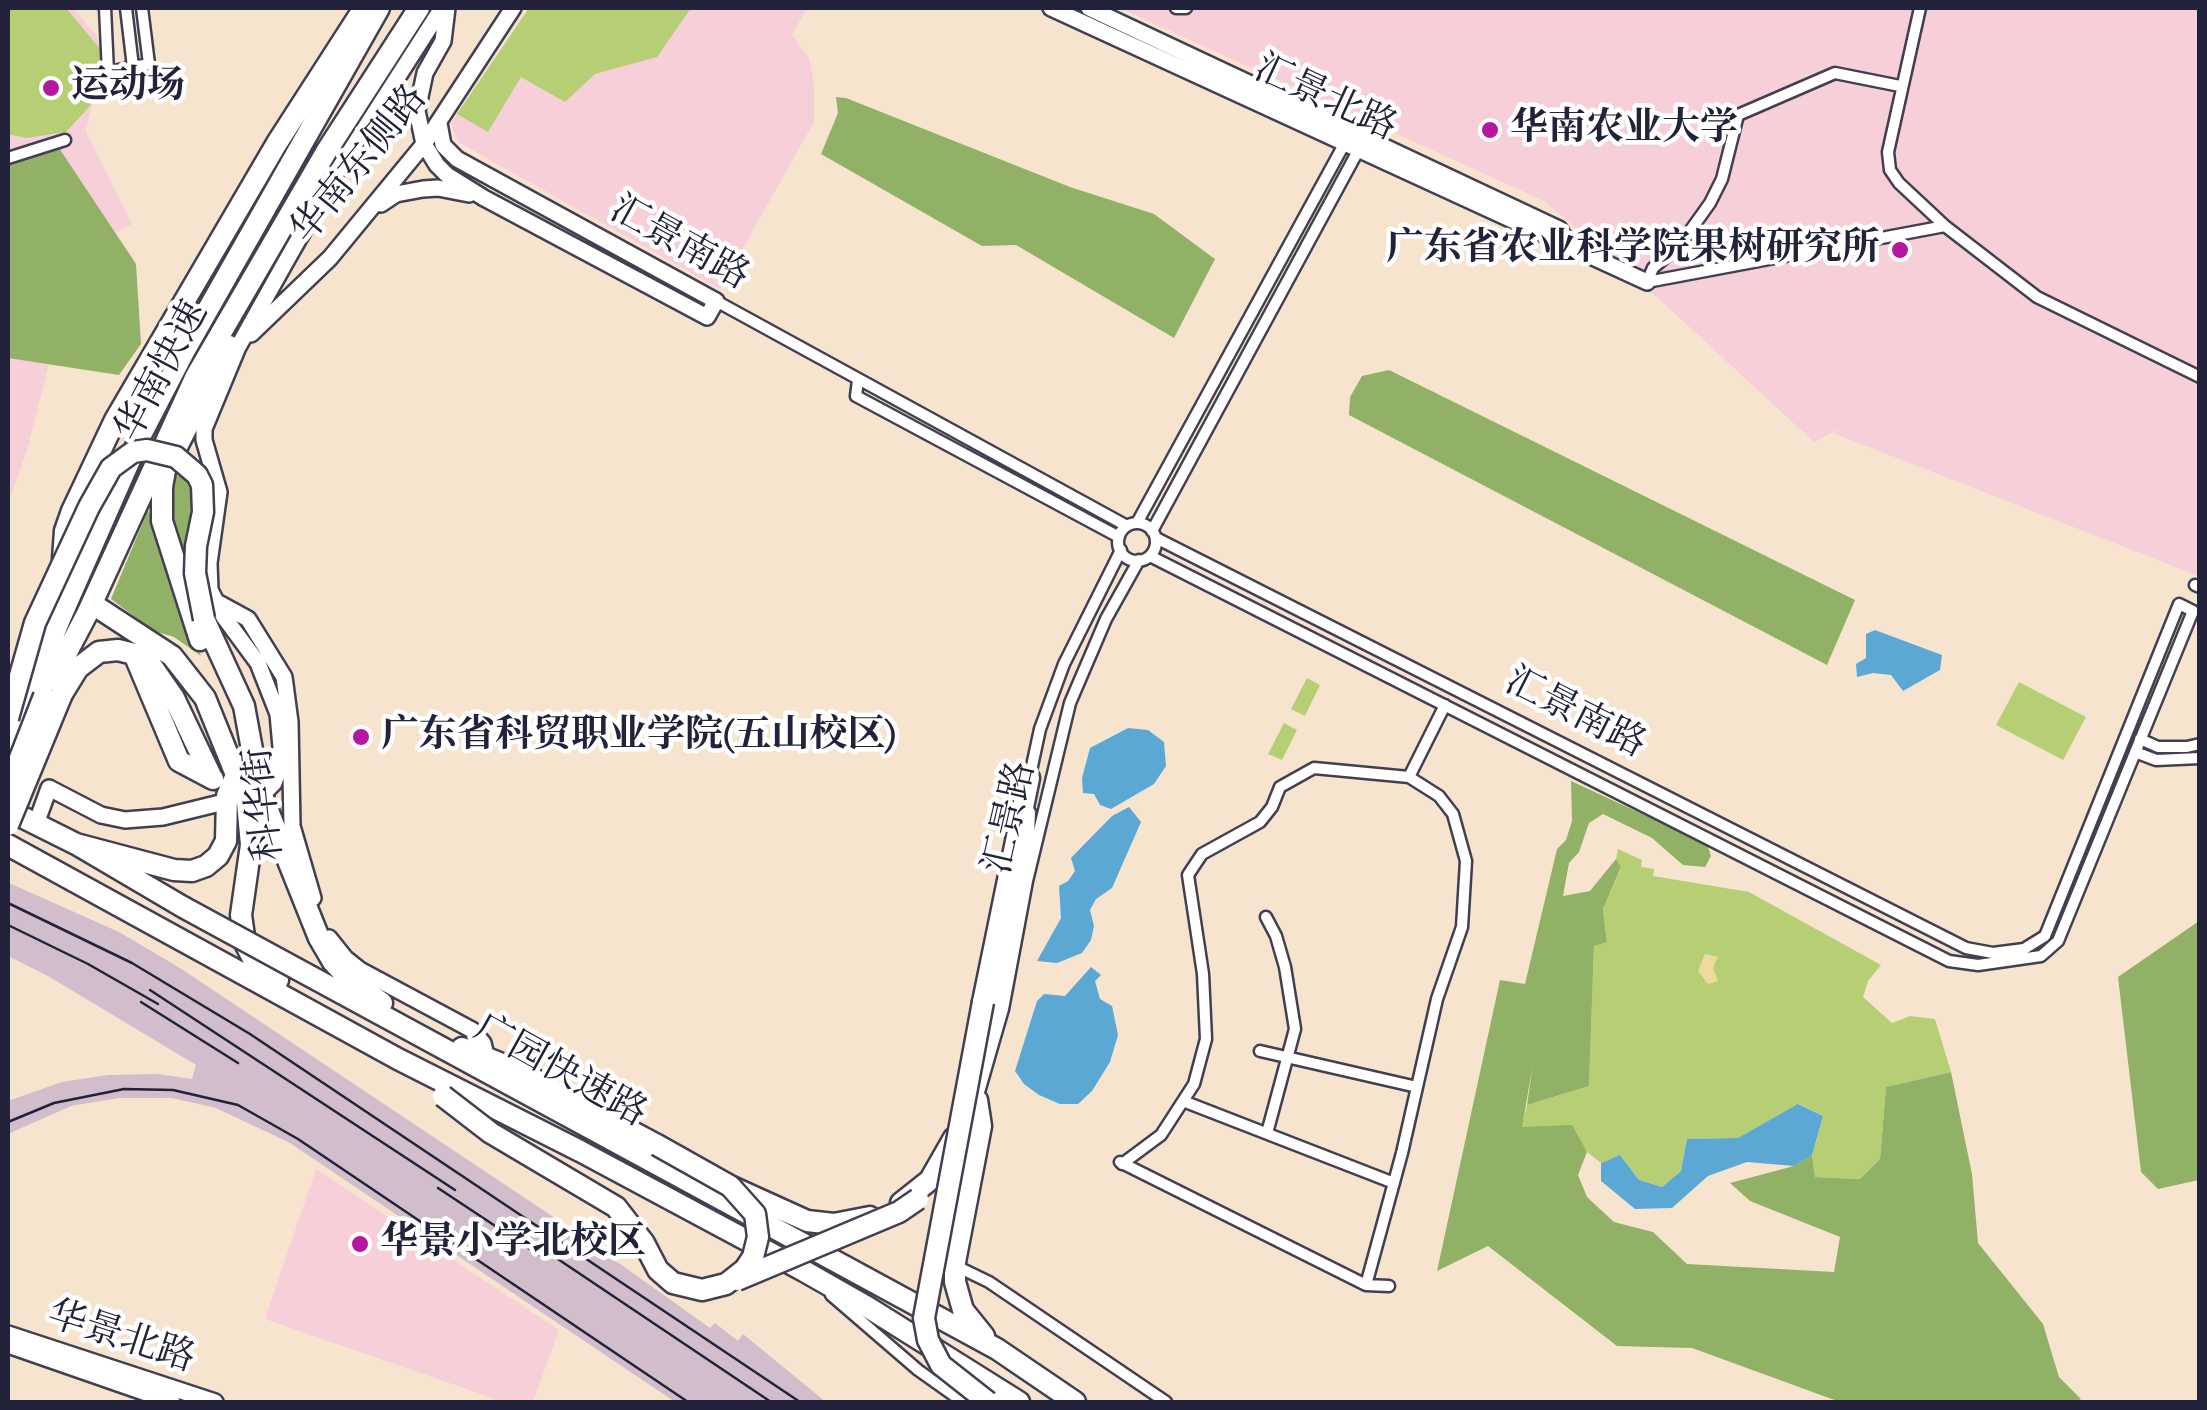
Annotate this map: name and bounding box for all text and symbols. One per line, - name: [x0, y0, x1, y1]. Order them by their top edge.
- street label: 汇景北路: [1246, 46, 1404, 152]
- place label: 运动场: [71, 65, 185, 111]
- marker: 运动场: [40, 77, 62, 99]
- street label: 华南东侧路: [282, 77, 438, 253]
- place label: 华南农业大学: [1510, 107, 1738, 153]
- marker: 华南农业大学: [1479, 119, 1501, 141]
- street label: 汇景南路: [601, 187, 757, 301]
- place label: 广东省农业科学院果树研究所: [1386, 227, 1880, 273]
- marker: 广东省农业科学院果树研究所: [1889, 239, 1911, 261]
- street label: 华南快速: [107, 294, 219, 450]
- street label: 汇景南路: [1497, 659, 1653, 769]
- place label: 广东省科贸职业学院(五山校区): [381, 714, 896, 760]
- marker: 广东省科贸职业学院(五山校区): [350, 726, 372, 748]
- street label: 科华街: [236, 745, 294, 863]
- street label: 汇景路: [976, 757, 1046, 879]
- street label: 广园快速路: [466, 1006, 654, 1138]
- place label: 华景小学北校区: [380, 1221, 646, 1267]
- marker: 华景小学北校区: [349, 1233, 371, 1255]
- street label: 华景北路: [42, 1293, 200, 1383]

